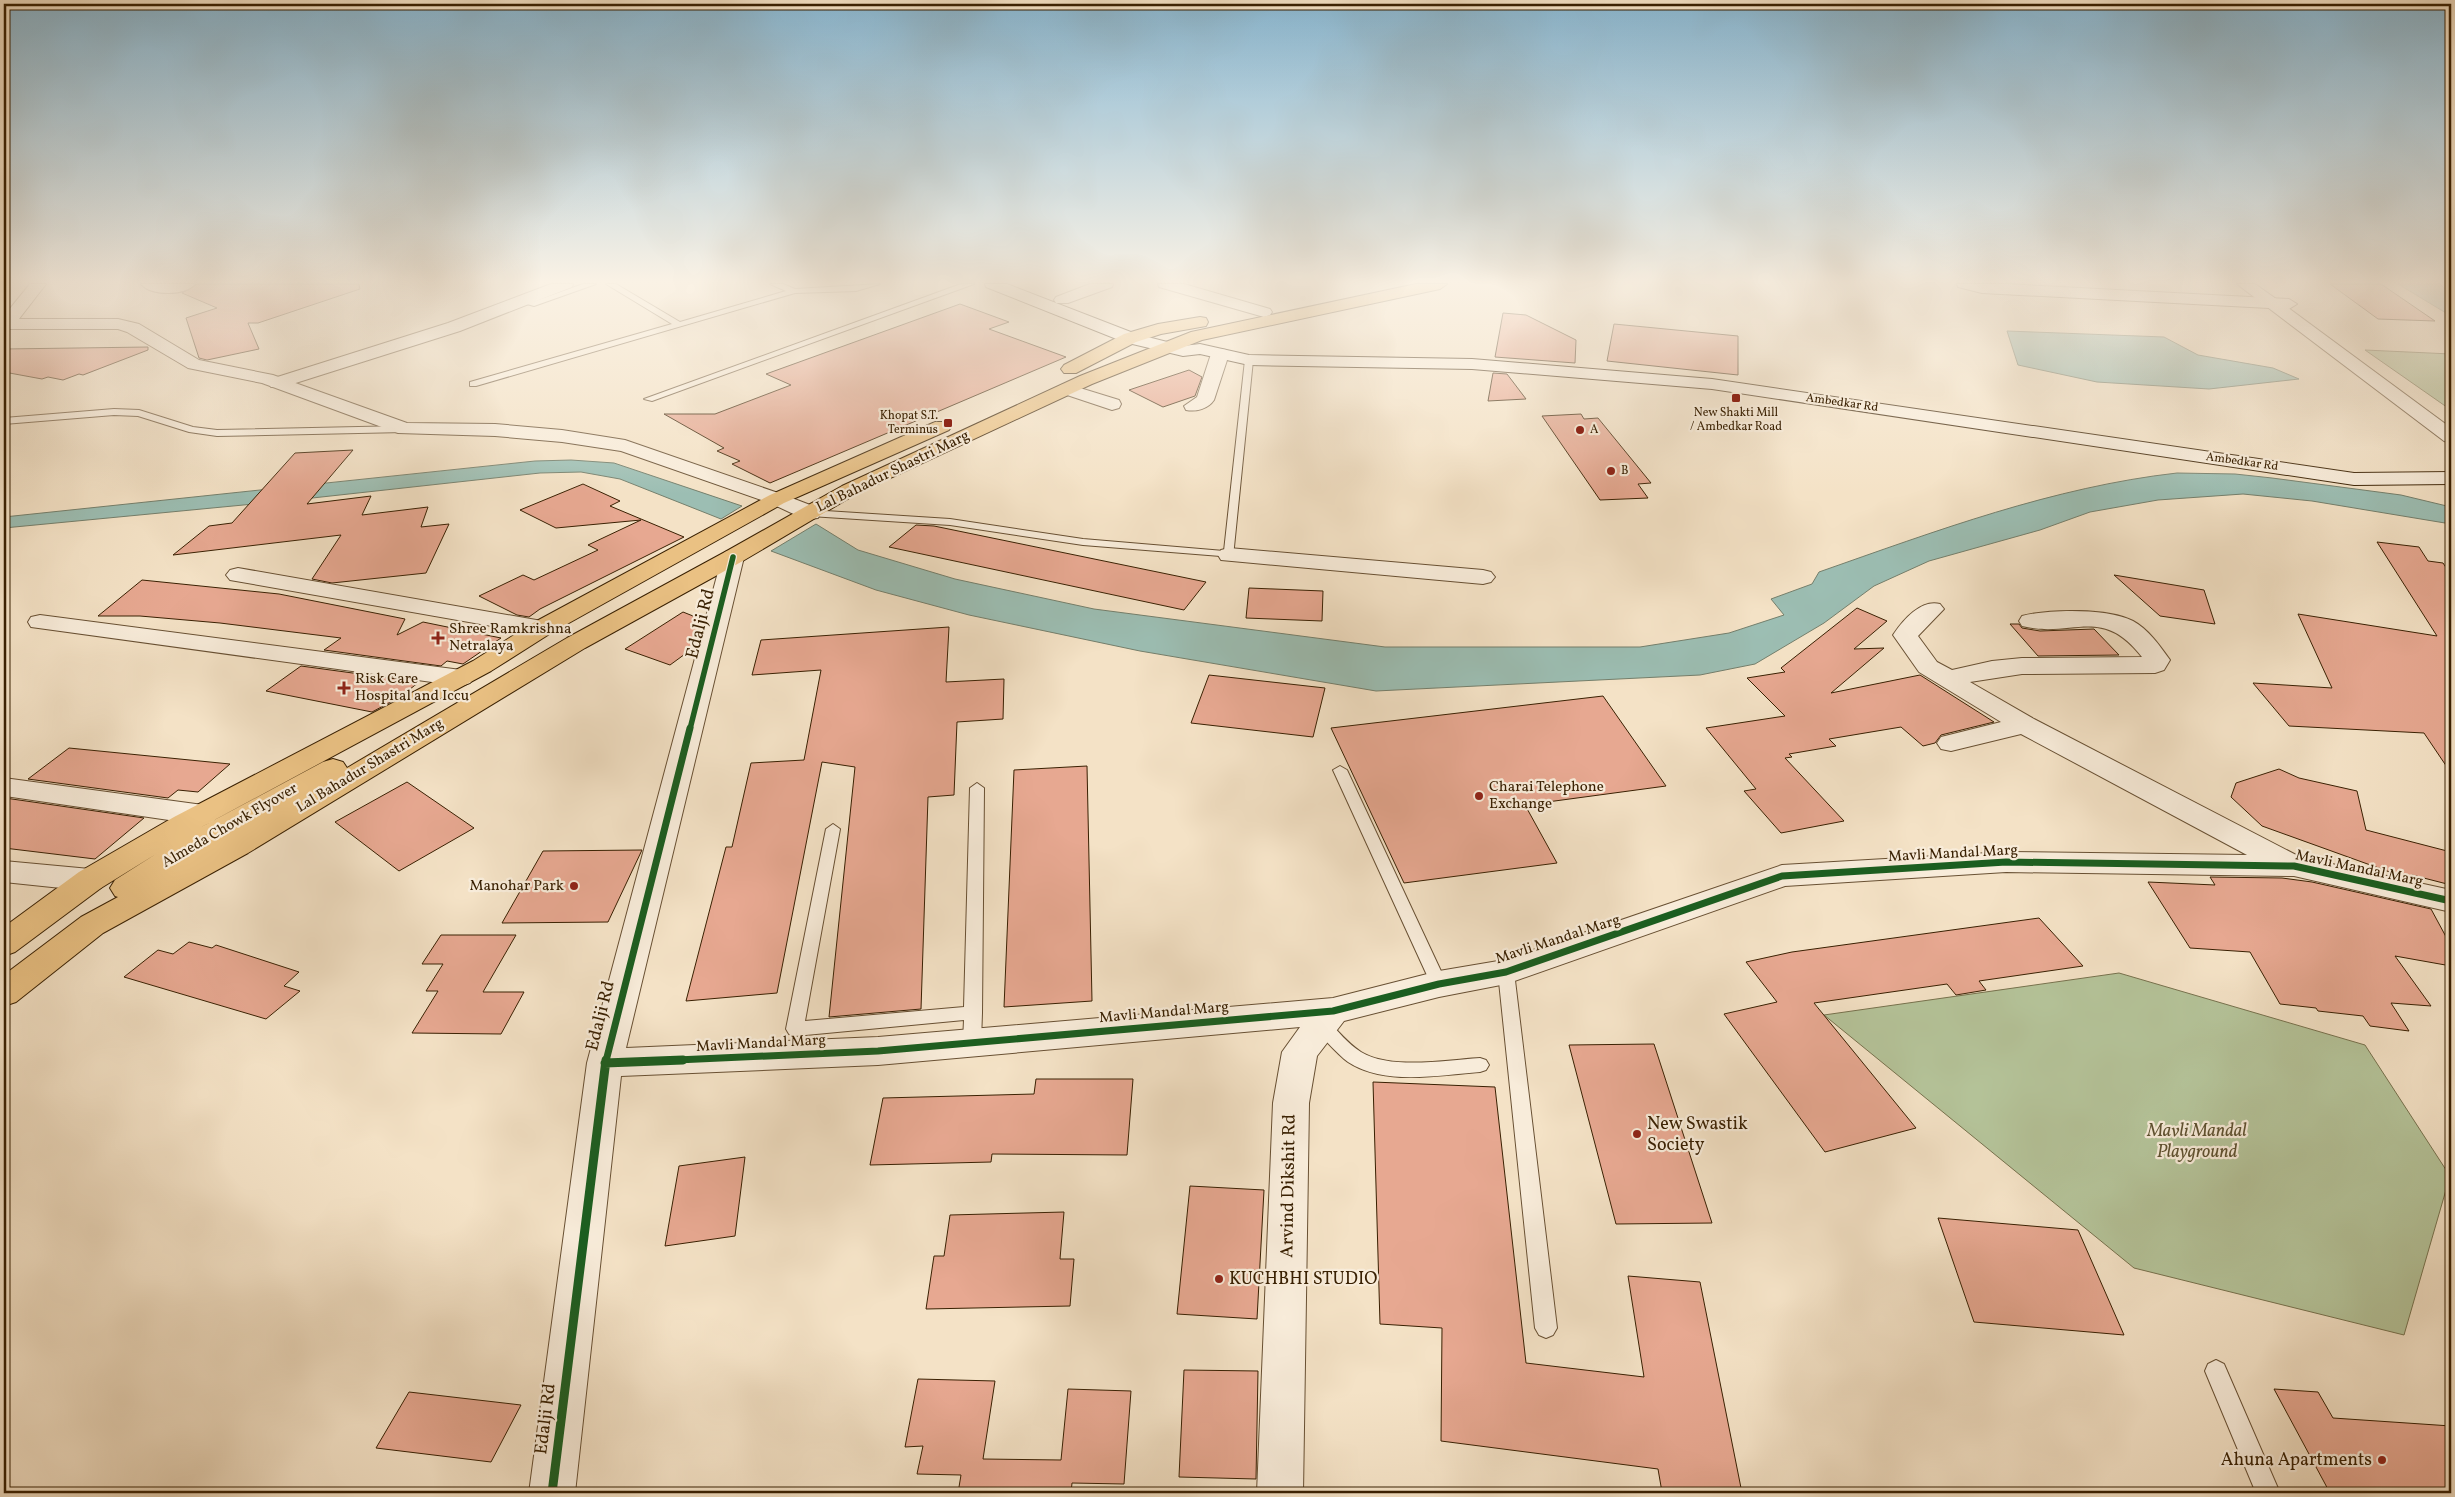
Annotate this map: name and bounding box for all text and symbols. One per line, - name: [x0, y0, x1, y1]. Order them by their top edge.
- street label: Ambedkar Rd: [1805, 390, 1879, 416]
- marker: New Shakti Mill / Ambedkar Road: [1730, 392, 1742, 404]
- place label: New Shakti Mill / Ambedkar Road: [1690, 405, 1782, 435]
- place label: Khopat S.T. Terminus: [880, 408, 938, 438]
- marker: Khopat S.T. Terminus: [942, 417, 954, 429]
- place label: A: [1590, 422, 1599, 438]
- marker: A: [1574, 424, 1586, 436]
- street label: Lal Bahadur Shastri Marg: [813, 426, 974, 518]
- street label: Ambedkar Rd: [2205, 449, 2279, 475]
- place label: B: [1621, 463, 1628, 479]
- marker: B: [1605, 465, 1617, 477]
- street label: Edalji Rd: [680, 586, 722, 662]
- place label: Shree Ramkrishna Netralaya: [449, 619, 572, 657]
- marker: Shree Ramkrishna Netralaya: [431, 631, 445, 645]
- place label: Risk Care Hospital and Iccu: [355, 669, 469, 707]
- marker: Risk Care Hospital and Iccu: [337, 681, 351, 695]
- street label: Lal Bahadur Shastri Marg: [292, 713, 448, 818]
- place label: Charai Telephone Exchange: [1489, 777, 1604, 815]
- street label: Almeda Chowk Flyover: [158, 779, 302, 873]
- marker: Charai Telephone Exchange: [1473, 790, 1485, 802]
- street label: Mavli Mandal Marg: [1887, 840, 2019, 868]
- street label: Mavli Mandal Marg: [2293, 845, 2425, 893]
- place label: Manohar Park: [469, 876, 564, 897]
- marker: Manohar Park: [568, 880, 580, 892]
- street label: Mavli Mandal Marg: [1493, 910, 1623, 970]
- street label: Edalji Rd: [580, 978, 622, 1054]
- street label: Mavli Mandal Marg: [1098, 997, 1230, 1029]
- street label: Mavli Mandal Marg: [695, 1030, 827, 1058]
- place label: New Swastik Society: [1647, 1112, 1748, 1158]
- street label: Arvind Dikshit Rd: [1275, 1114, 1303, 1258]
- park label: Mavli Mandal Playground: [2146, 1119, 2247, 1165]
- marker: New Swastik Society: [1631, 1128, 1643, 1140]
- place label: KUCHBHI STUDIO: [1229, 1267, 1377, 1292]
- marker: KUCHBHI STUDIO: [1213, 1273, 1225, 1285]
- street label: Edalji Rd: [529, 1382, 563, 1456]
- place label: Ahuna Apartments: [2221, 1448, 2372, 1473]
- marker: Ahuna Apartments: [2376, 1454, 2388, 1466]

